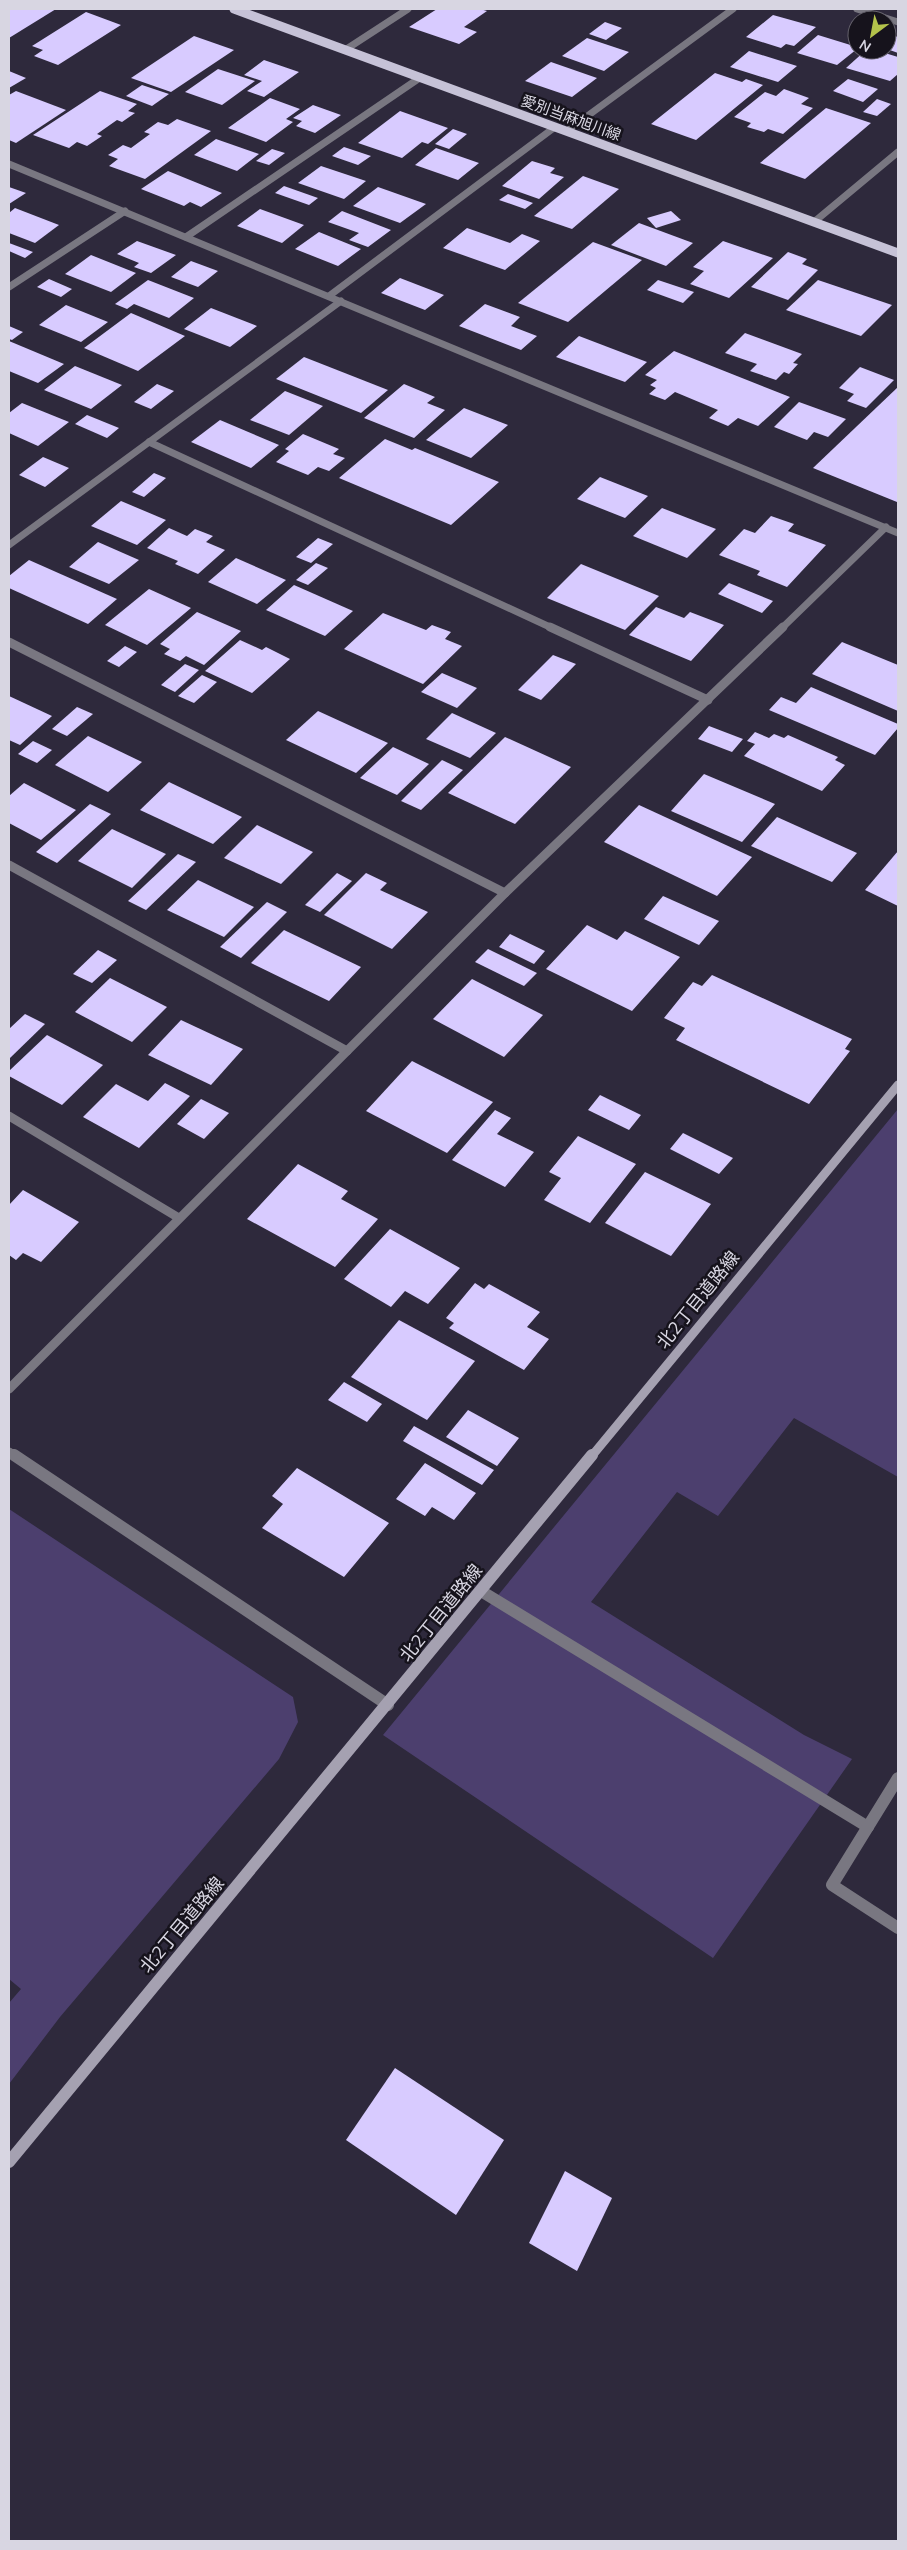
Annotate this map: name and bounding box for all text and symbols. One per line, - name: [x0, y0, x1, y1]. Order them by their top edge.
- north arrow: [847, 10, 897, 60]
- text: N: [856, 35, 875, 56]
- street label: 愛別当麻旭川線: [518, 91, 624, 145]
- street label: 北2丁目道路線: [651, 1246, 745, 1354]
- street label: 北2丁目道路線: [394, 1559, 488, 1667]
- street label: 北2丁目道路線: [135, 1872, 229, 1978]

